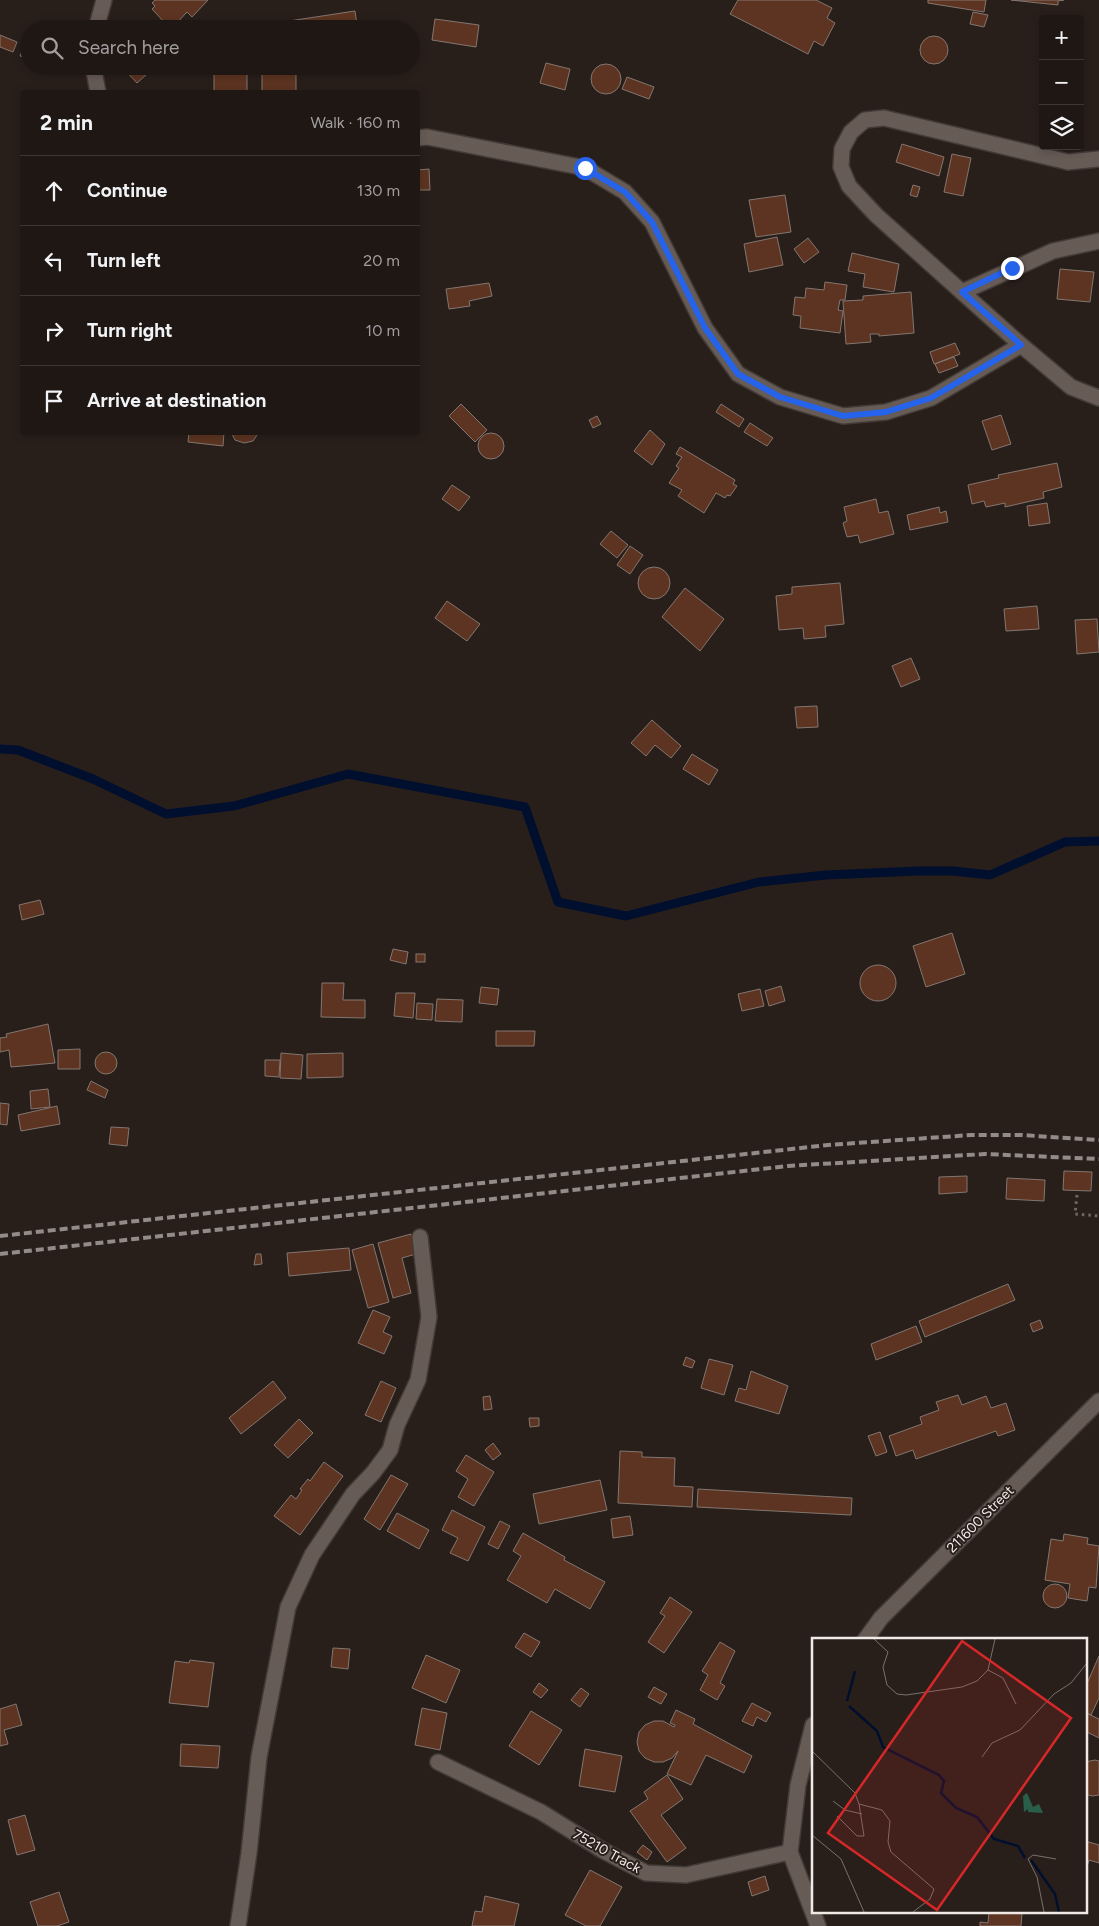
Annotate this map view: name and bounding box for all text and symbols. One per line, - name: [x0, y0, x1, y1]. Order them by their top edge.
- map controls: [1039, 15, 1084, 150]
- button: +: [1039, 15, 1084, 60]
- search box: [20, 20, 420, 75]
- icon: search: [38, 34, 66, 62]
- text: Search here: [78, 36, 180, 59]
- button: −: [1039, 60, 1084, 105]
- button: layers: [1039, 105, 1084, 150]
- text: 2 min: [40, 110, 93, 135]
- text: Walk · 160 m: [310, 113, 400, 132]
- route start: [574, 157, 597, 180]
- icon: ahead: [40, 177, 68, 205]
- text: Continue: [87, 179, 167, 202]
- text: 130 m: [357, 181, 400, 200]
- icon: left: [40, 247, 68, 275]
- text: Turn left: [87, 249, 161, 272]
- text: 20 m: [363, 251, 400, 270]
- route end: [1001, 257, 1024, 280]
- icon: right: [40, 317, 68, 345]
- text: Turn right: [87, 319, 173, 342]
- text: 10 m: [366, 321, 400, 340]
- icon: arrive: [40, 387, 68, 415]
- text: Arrive at destination: [87, 389, 266, 412]
- street label: 211600 Street: [943, 1482, 1017, 1556]
- inset map: [812, 1638, 1086, 1914]
- street label: 75210 Track: [570, 1826, 644, 1877]

